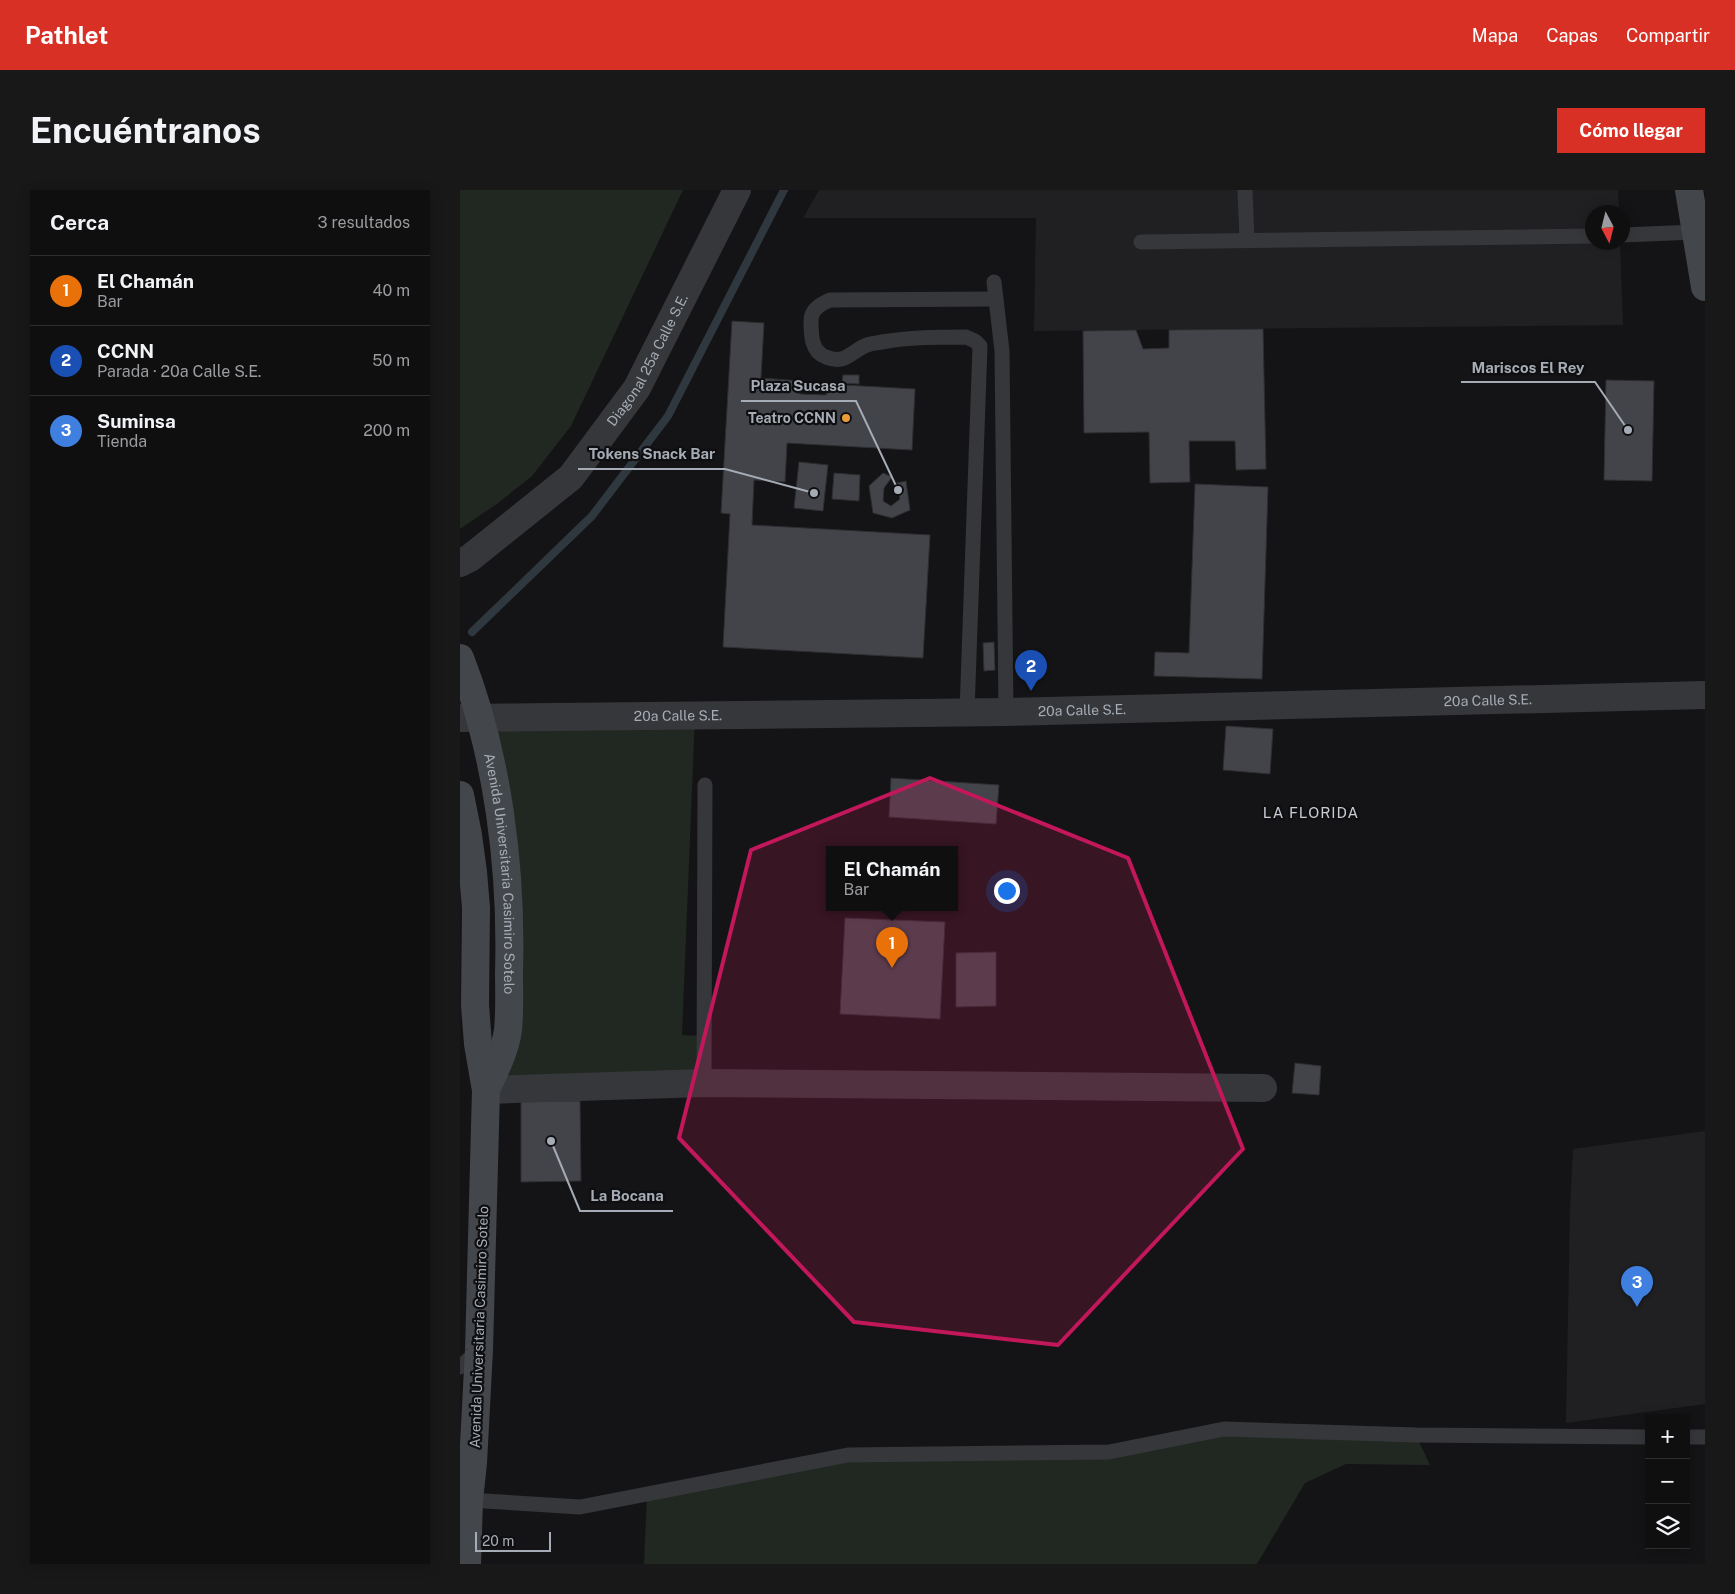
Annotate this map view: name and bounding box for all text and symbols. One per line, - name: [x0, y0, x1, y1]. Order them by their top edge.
- text: Pathlet: [25, 21, 108, 49]
- text: Mapa: [1472, 25, 1518, 46]
- text: Capas: [1546, 25, 1598, 46]
- text: Compartir: [1626, 25, 1710, 46]
- button: Cómo llegar: [1557, 108, 1705, 153]
- text: Encuéntranos: [30, 110, 261, 151]
- north arrow: [1585, 205, 1630, 250]
- text: Cerca: [50, 210, 109, 235]
- text: 3 resultados: [318, 213, 410, 232]
- text: El Chamán: [97, 270, 194, 292]
- text: 1: [63, 281, 69, 300]
- text: 40 m: [372, 281, 410, 300]
- street label: Diagonal 25a Calle S.E.: [604, 291, 691, 429]
- text: Bar: [97, 292, 123, 311]
- text: CCNN: [97, 340, 154, 362]
- text: 2: [61, 351, 71, 370]
- text: 50 m: [372, 351, 410, 370]
- callout: Mariscos El Rey: [1461, 352, 1595, 382]
- text: Mariscos El Rey: [1471, 359, 1585, 376]
- text: Parada · 20a Calle S.E.: [97, 362, 261, 381]
- callout: Plaza Sucasa: [741, 371, 856, 401]
- text: Plaza Sucasa: [751, 377, 845, 394]
- text: Suminsa: [97, 410, 176, 432]
- place label: Teatro CCNN: [748, 410, 836, 426]
- marker: Teatro CCNN: [840, 412, 852, 424]
- text: 3: [61, 421, 71, 440]
- text: 200 m: [363, 421, 410, 440]
- text: Tienda: [97, 432, 147, 451]
- callout: Tokens Snack Bar: [578, 439, 725, 469]
- text: Tokens Snack Bar: [589, 445, 715, 462]
- pin: 2: [1015, 650, 1047, 691]
- street label: 20a Calle S.E.: [1443, 691, 1532, 709]
- street label: 20a Calle S.E.: [1038, 701, 1126, 719]
- street label: 20a Calle S.E.: [634, 707, 722, 724]
- street label: Avenida Universitaria Casimiro Sotelo: [481, 752, 517, 995]
- district label: LA FLORIDA: [1263, 804, 1359, 821]
- popup: [826, 846, 958, 911]
- text: El Chamán: [843, 858, 941, 880]
- your location: [994, 878, 1020, 904]
- text: Bar: [843, 880, 869, 899]
- pin: 1: [876, 927, 908, 968]
- callout: La Bocana: [580, 1181, 673, 1211]
- text: La Bocana: [590, 1187, 664, 1204]
- street label: Avenida Universitaria Casimiro Sotelo: [467, 1205, 491, 1448]
- pin: 3: [1621, 1266, 1653, 1307]
- map controls: [1645, 1414, 1690, 1549]
- button: +: [1645, 1414, 1690, 1459]
- button: −: [1645, 1459, 1690, 1504]
- button: layers: [1645, 1504, 1690, 1549]
- scale bar: [475, 1529, 551, 1552]
- text: 20 m: [482, 1533, 514, 1549]

